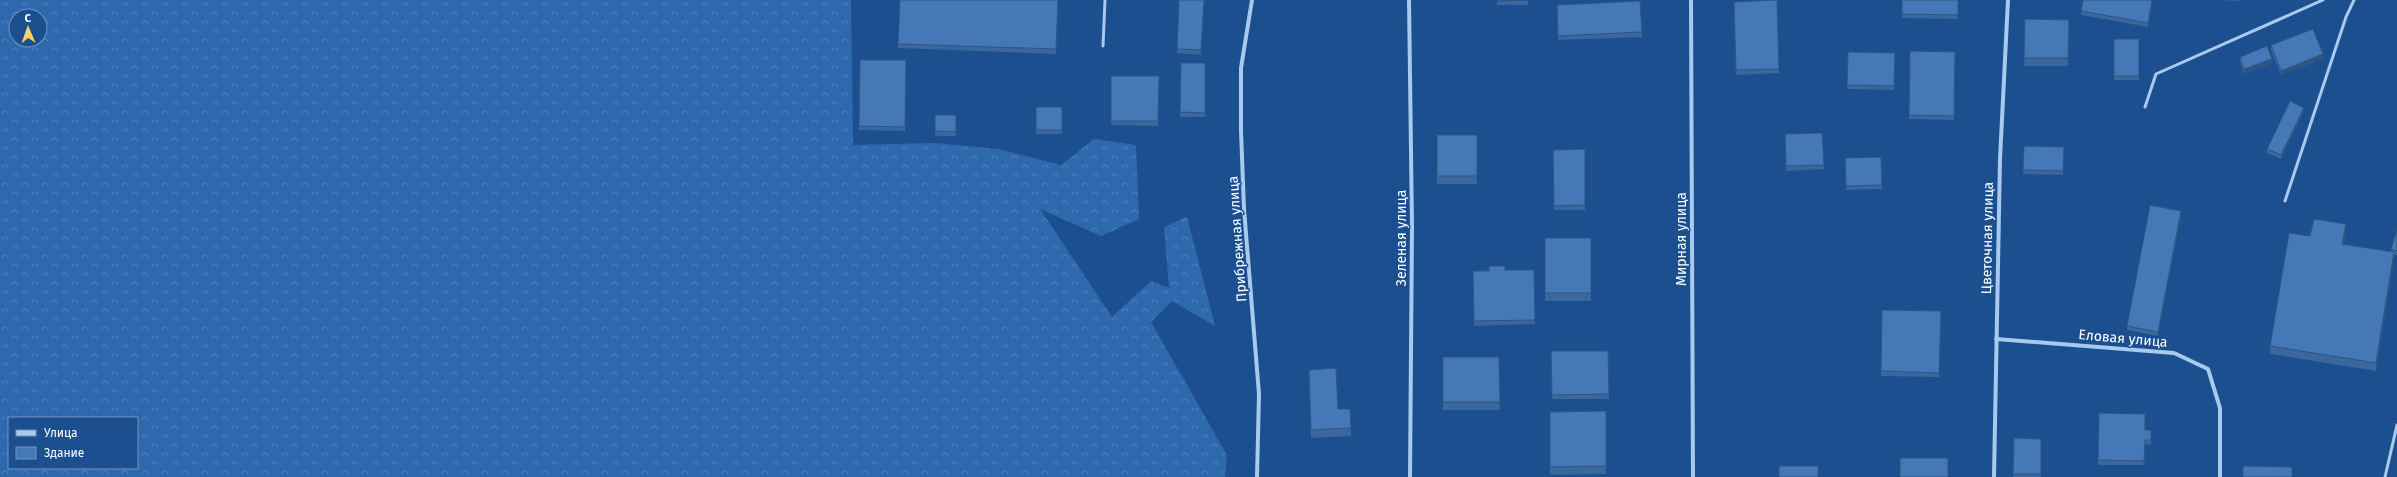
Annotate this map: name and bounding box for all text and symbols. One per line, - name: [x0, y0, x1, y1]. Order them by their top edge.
- north arrow: [8, 8, 48, 48]
- text: С: [24, 12, 32, 25]
- street label: Прибрежная улица: [1225, 175, 1250, 303]
- street label: Цветочная улица: [1978, 182, 1997, 294]
- street label: Зеленая улица: [1393, 190, 1410, 286]
- street label: Мирная улица: [1673, 192, 1690, 286]
- street label: Еловая улица: [2078, 326, 2168, 351]
- legend: [8, 417, 138, 469]
- text: Улица: [44, 426, 78, 440]
- text: Здание: [44, 446, 84, 460]

